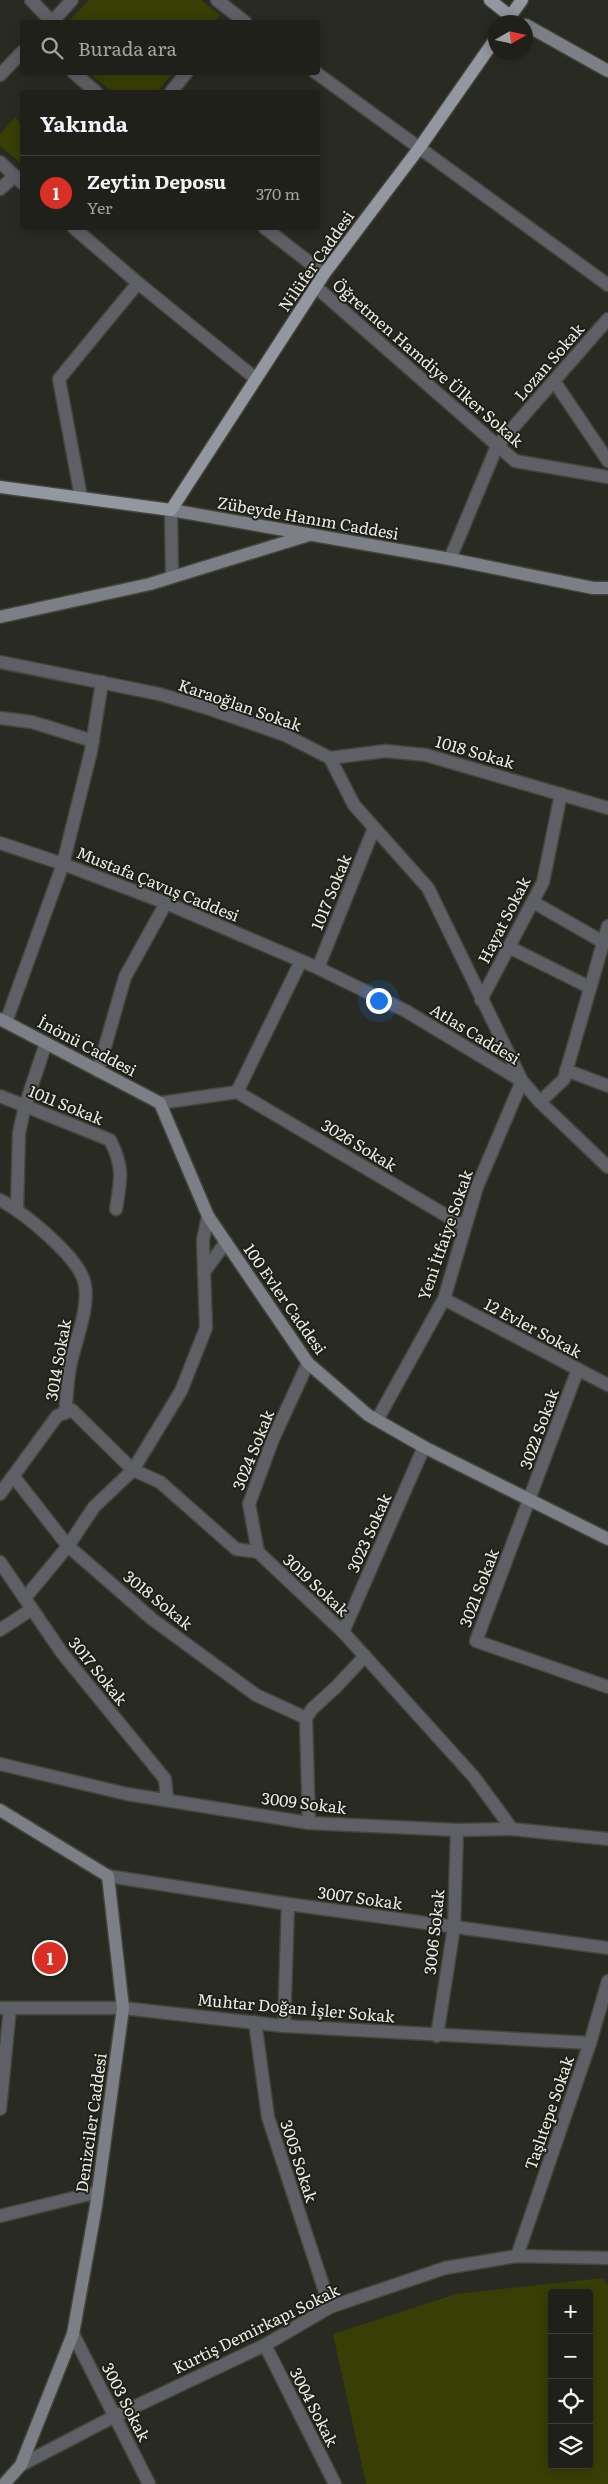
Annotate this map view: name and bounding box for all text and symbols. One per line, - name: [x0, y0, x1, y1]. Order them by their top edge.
- north arrow: [488, 15, 533, 60]
- search box: [20, 20, 320, 75]
- icon: search: [38, 34, 66, 62]
- text: Burada ara: [78, 34, 177, 62]
- text: Yakında: [40, 107, 128, 138]
- text: Zeytin Deposu: [87, 167, 226, 195]
- text: 1: [53, 181, 59, 205]
- text: 370 m: [256, 181, 300, 205]
- text: Yer: [87, 195, 113, 219]
- street label: Nilüfer Caddesi: [271, 205, 359, 316]
- street label: Öğretmen Hamdiye Ülker Sokak: [328, 273, 530, 452]
- street label: Lozan Sokak: [508, 317, 589, 406]
- street label: Zübeyde Hanım Caddesi: [216, 489, 401, 545]
- street label: Karaoğlan Sokak: [175, 672, 305, 736]
- street label: 1018 Sokak: [433, 728, 518, 774]
- street label: Mustafa Çavuş Caddesi: [73, 839, 243, 927]
- street label: 1017 Sokak: [304, 850, 356, 933]
- street label: Hayat Sokak: [471, 872, 535, 967]
- your location: [366, 988, 392, 1014]
- street label: Atlas Caddesi: [426, 997, 525, 1069]
- street label: İnönü Caddesi: [34, 1009, 141, 1081]
- street label: 1011 Sokak: [25, 1078, 108, 1130]
- street label: 3026 Sokak: [317, 1112, 402, 1176]
- street label: Yeni İtfaiye Sokak: [410, 1166, 478, 1303]
- street label: 100 Evler Caddesi: [239, 1238, 333, 1359]
- street label: 12 Evler Sokak: [480, 1291, 587, 1363]
- street label: 3014 Sokak: [38, 1317, 76, 1403]
- street label: 3022 Sokak: [512, 1385, 564, 1472]
- street label: 3024 Sokak: [225, 1406, 279, 1493]
- street label: 3023 Sokak: [340, 1489, 396, 1576]
- street label: 3021 Sokak: [452, 1545, 504, 1630]
- street label: 3019 Sokak: [278, 1547, 355, 1621]
- street label: 3018 Sokak: [119, 1564, 199, 1635]
- street label: 3017 Sokak: [64, 1631, 134, 1710]
- street label: 3009 Sokak: [260, 1785, 348, 1819]
- street label: 3007 Sokak: [316, 1879, 404, 1915]
- street label: 3006 Sokak: [417, 1888, 449, 1976]
- pin: 1: [34, 1939, 66, 1977]
- street label: Muhtar Doğan İşler Sokak: [196, 1986, 396, 2028]
- street label: Denizciler Caddesi: [68, 2051, 112, 2194]
- street label: Taşlıtepe Sokak: [517, 2052, 579, 2173]
- street label: 3005 Sokak: [275, 2116, 325, 2205]
- street label: Kurtiş Demirkapı Sokak: [168, 2277, 343, 2379]
- map controls: [548, 2289, 593, 2469]
- button: +: [548, 2289, 593, 2334]
- button: −: [548, 2334, 593, 2379]
- street label: 3003 Sokak: [97, 2358, 157, 2445]
- street label: 3004 Sokak: [285, 2363, 345, 2451]
- button: locate: [548, 2379, 593, 2424]
- button: layers: [548, 2424, 593, 2469]

